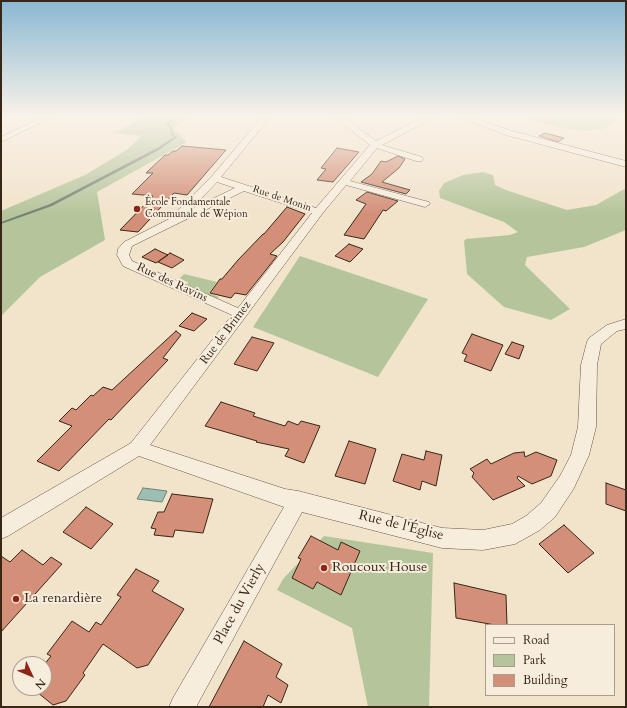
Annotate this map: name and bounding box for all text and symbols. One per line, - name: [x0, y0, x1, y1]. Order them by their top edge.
- street label: Rue de Monin: [251, 183, 313, 215]
- place label: École Fondamentale Communale de Wépion: [145, 197, 248, 220]
- marker: École Fondamentale Communale de Wépion: [132, 204, 142, 214]
- street label: Rue des Ravins: [134, 260, 210, 306]
- street label: Rue de Brimez: [198, 299, 254, 367]
- street label: Rue de l'Église: [357, 507, 445, 545]
- place label: Roucoux House: [332, 560, 427, 576]
- street label: Place du Vierly: [211, 561, 269, 647]
- marker: Roucoux House: [319, 563, 329, 573]
- place label: La renardière: [24, 591, 102, 607]
- marker: La renardière: [11, 594, 21, 604]
- legend: [485, 624, 615, 696]
- text: Road: [523, 632, 549, 648]
- text: Park: [523, 652, 546, 668]
- north arrow: [12, 656, 52, 696]
- text: Building: [523, 672, 567, 688]
- text: N: [32, 675, 49, 693]

